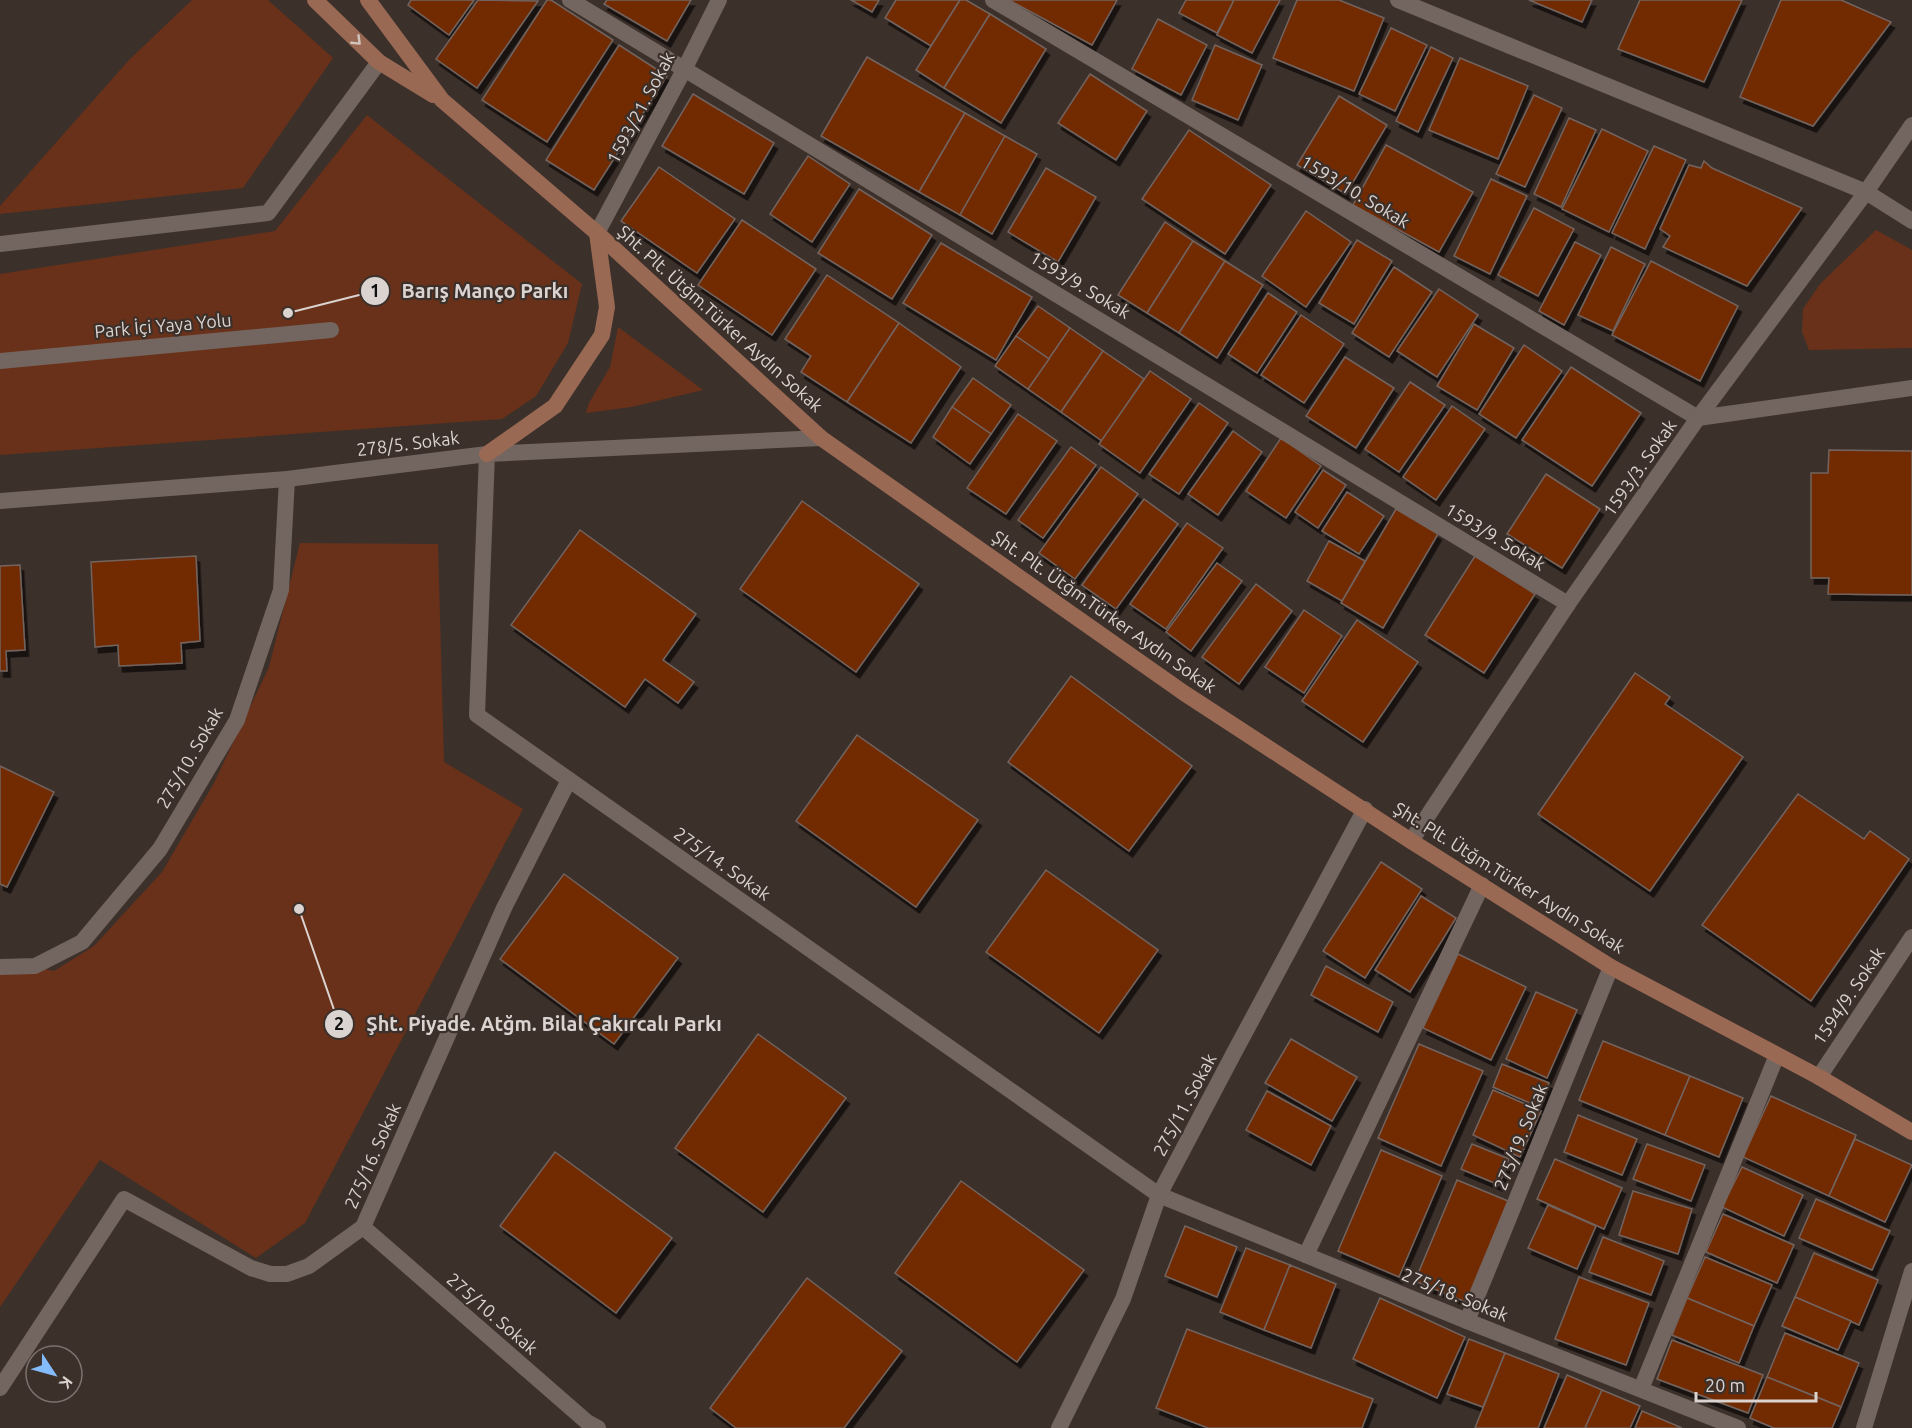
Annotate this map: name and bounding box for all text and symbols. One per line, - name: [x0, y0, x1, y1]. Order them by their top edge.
- one-way arrow: [350, 33, 361, 44]
- street label: 1593/21. Sokak: [602, 48, 678, 167]
- street label: 1593/10. Sokak: [1297, 151, 1414, 232]
- street label: Şht. Plt. Ütğm.Türker Aydın Sokak: [614, 221, 827, 416]
- street label: 1593/9. Sokak: [1027, 246, 1134, 322]
- callout: Barış Manço Parkı: [360, 272, 580, 310]
- text: Barış Manço Parkı: [402, 279, 568, 302]
- text: 1: [370, 280, 380, 300]
- street label: Park İçi Yaya Yolu: [94, 309, 232, 341]
- street label: 1593/3. Sokak: [1598, 415, 1680, 520]
- street label: 278/5. Sokak: [355, 427, 460, 459]
- street label: 1593/9. Sokak: [1442, 498, 1549, 574]
- street label: Şht. Plt. Ütğm.Türker Aydın Sokak: [989, 526, 1220, 696]
- street label: 275/10. Sokak: [152, 703, 226, 812]
- street label: Şht. Plt. Ütğm.Türker Aydın Sokak: [1390, 797, 1629, 957]
- street label: 275/14. Sokak: [670, 822, 775, 904]
- street label: 1594/9. Sokak: [1808, 943, 1888, 1048]
- callout: Şht. Piyade. Atğm. Bilal Çakırcalı Parkı: [324, 1005, 734, 1043]
- text: Şht. Piyade. Atğm. Bilal Çakırcalı Parkı: [366, 1012, 722, 1035]
- text: 2: [334, 1013, 344, 1033]
- street label: 275/11. Sokak: [1149, 1050, 1220, 1159]
- street label: 275/19. Sokak: [1490, 1080, 1551, 1193]
- street label: 275/16. Sokak: [340, 1100, 404, 1211]
- street label: 275/18. Sokak: [1399, 1264, 1512, 1325]
- street label: 275/10. Sokak: [443, 1269, 542, 1358]
- north arrow: [24, 1344, 84, 1404]
- scale bar: [1696, 1365, 1816, 1403]
- text: K: [56, 1373, 77, 1393]
- text: 20 m: [1705, 1375, 1745, 1395]

